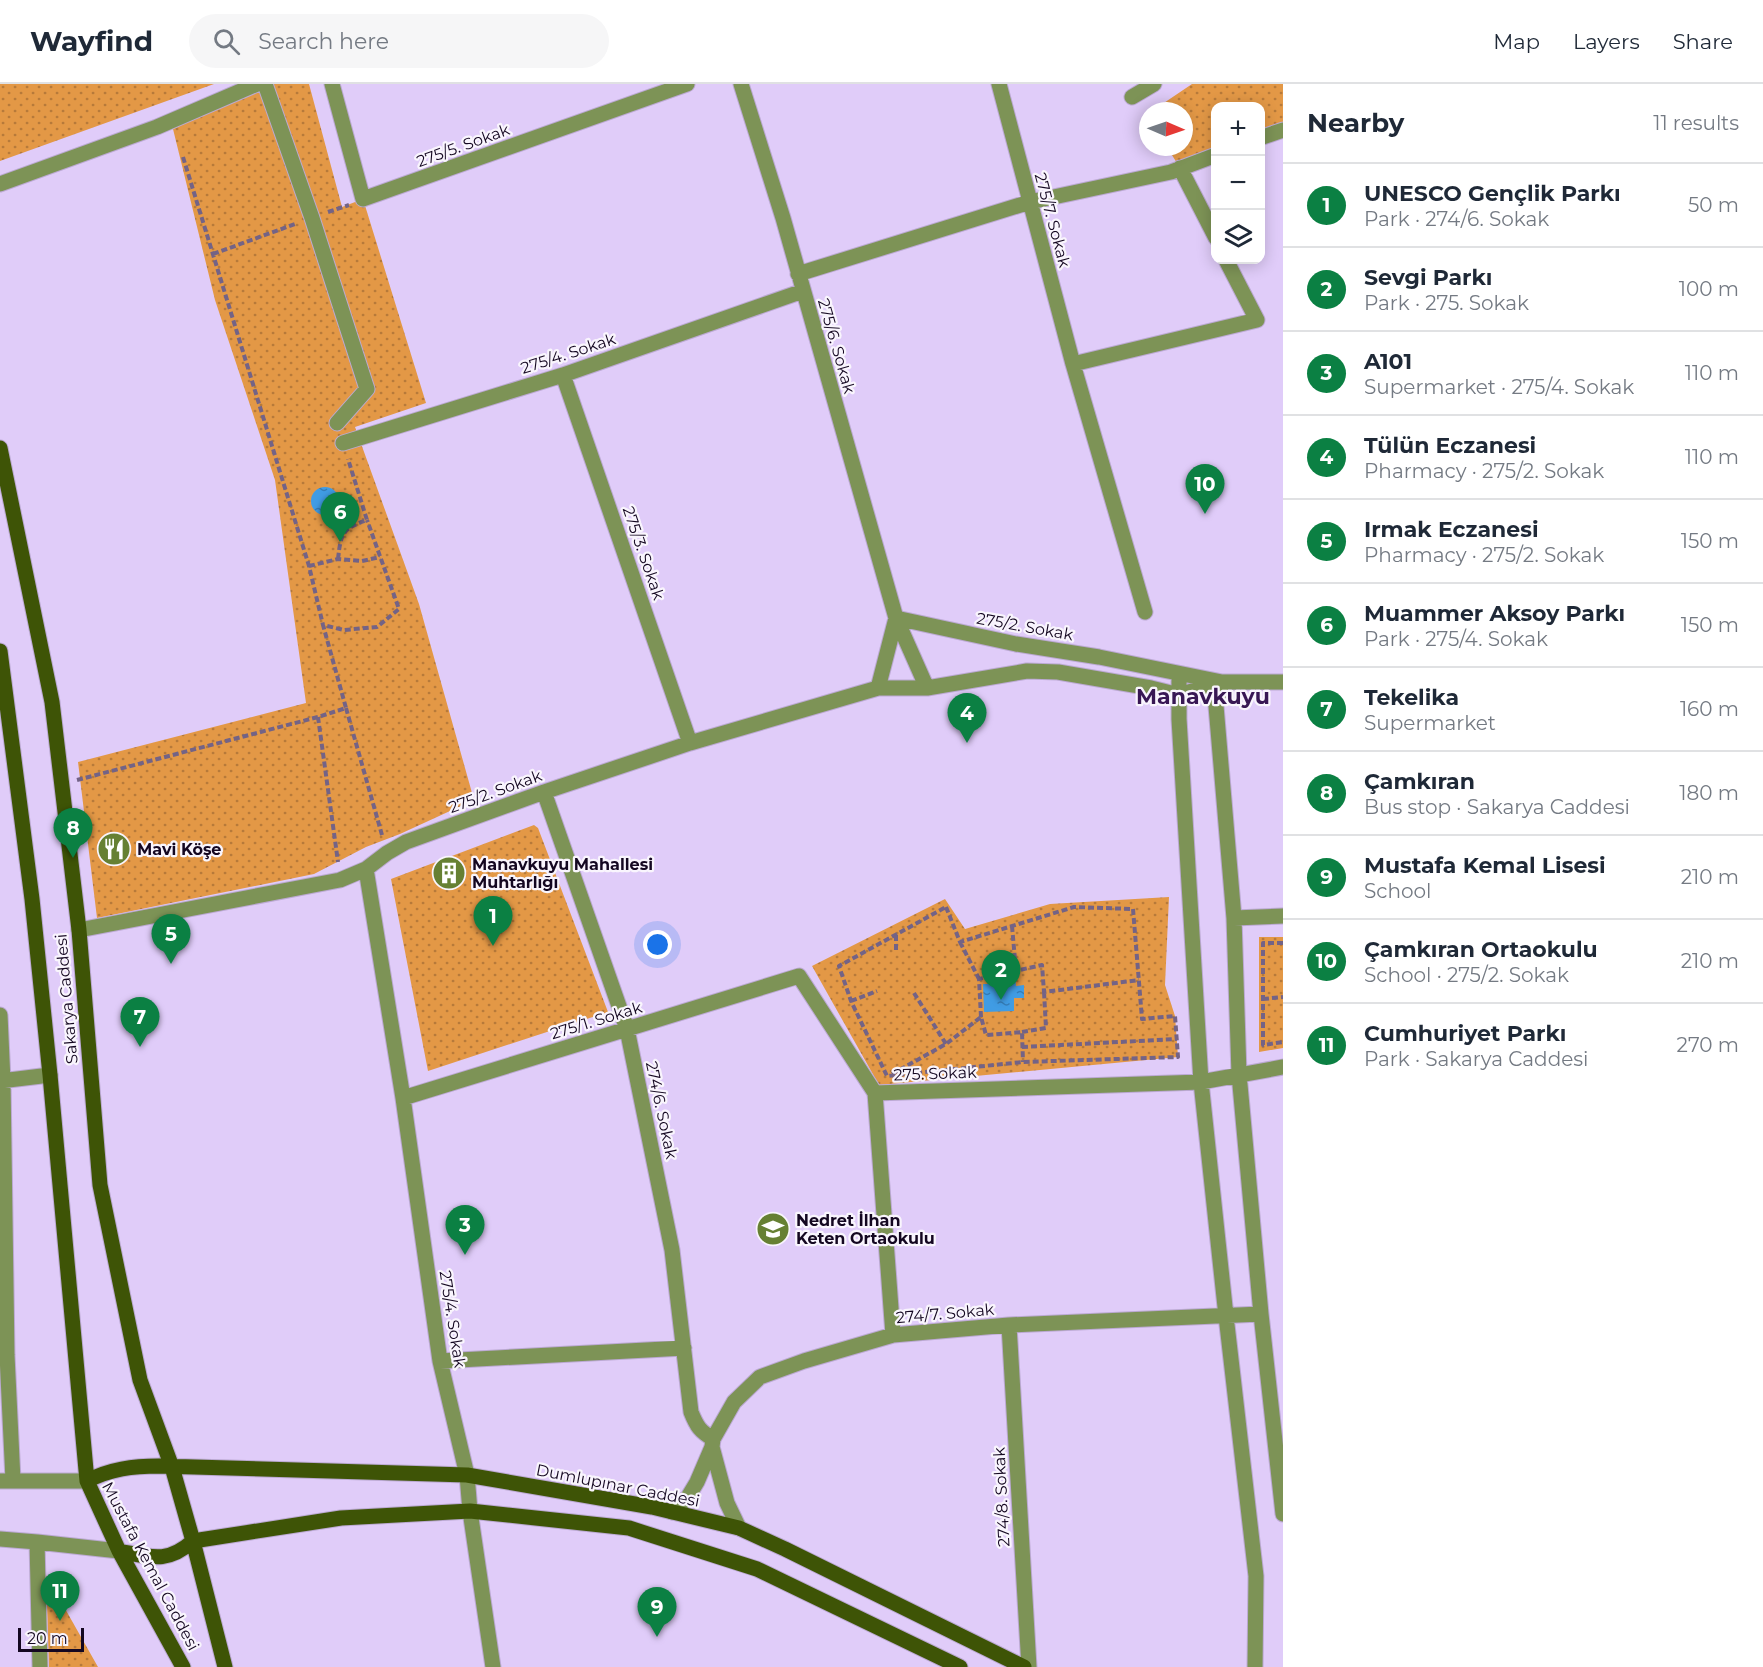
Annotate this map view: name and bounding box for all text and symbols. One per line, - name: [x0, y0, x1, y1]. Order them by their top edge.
- search box: [189, 14, 609, 68]
- text: Wayfind: [30, 24, 153, 58]
- icon: search: [210, 25, 243, 58]
- text: Search here: [258, 28, 389, 55]
- text: Map: [1493, 29, 1540, 54]
- text: Layers: [1573, 29, 1640, 54]
- text: Share: [1673, 29, 1733, 54]
- north arrow: [1139, 102, 1193, 156]
- map controls: [1211, 102, 1265, 264]
- button: +: [1211, 102, 1265, 156]
- text: Nearby: [1307, 107, 1404, 139]
- text: 11 results: [1653, 111, 1739, 135]
- street label: 275/5. Sokak: [414, 120, 513, 171]
- button: −: [1211, 156, 1265, 210]
- street label: 275/7. Sokak: [1031, 171, 1074, 270]
- text: UNESCO Gençlik Parkı: [1364, 180, 1621, 207]
- text: 1: [1323, 193, 1330, 217]
- text: 50 m: [1688, 193, 1739, 217]
- text: Park · 274/6. Sokak: [1364, 207, 1549, 231]
- button: layers: [1211, 210, 1265, 264]
- text: Sevgi Parkı: [1364, 264, 1492, 291]
- text: 2: [1321, 277, 1332, 301]
- text: 100 m: [1679, 277, 1739, 301]
- text: Park · 275. Sokak: [1364, 291, 1529, 315]
- street label: 275/6. Sokak: [814, 296, 859, 396]
- street label: 275/4. Sokak: [518, 329, 618, 378]
- text: A101: [1364, 348, 1412, 375]
- text: 3: [1321, 361, 1332, 385]
- text: 110 m: [1685, 361, 1739, 385]
- text: Supermarket · 275/4. Sokak: [1364, 375, 1634, 399]
- text: Tülün Eczanesi: [1364, 432, 1536, 459]
- text: 4: [1320, 445, 1333, 469]
- text: 110 m: [1685, 445, 1739, 469]
- text: Pharmacy · 275/2. Sokak: [1364, 459, 1604, 483]
- pin: 10: [1186, 464, 1224, 514]
- pin: 6: [320, 492, 360, 542]
- street label: 275/3. Sokak: [619, 504, 669, 603]
- text: Irmak Eczanesi: [1364, 516, 1539, 543]
- text: 5: [1321, 529, 1332, 553]
- text: 150 m: [1681, 529, 1739, 553]
- text: Pharmacy · 275/2. Sokak: [1364, 543, 1604, 567]
- text: Muammer Aksoy Parkı: [1364, 600, 1625, 627]
- street label: 275/2. Sokak: [975, 609, 1075, 644]
- text: 6: [1320, 613, 1333, 637]
- text: 150 m: [1681, 613, 1739, 637]
- text: Park · 275/4. Sokak: [1364, 627, 1548, 651]
- district label: Manavkuyu: [1136, 683, 1270, 710]
- text: Tekelika: [1364, 684, 1459, 711]
- pin: 4: [948, 694, 986, 743]
- text: 7: [1320, 697, 1333, 721]
- text: 160 m: [1680, 697, 1739, 721]
- text: Supermarket: [1364, 711, 1496, 735]
- street label: 275/2. Sokak: [446, 766, 545, 817]
- text: Çamkıran: [1364, 768, 1475, 795]
- text: 8: [1320, 781, 1333, 805]
- text: 180 m: [1679, 781, 1739, 805]
- text: Bus stop · Sakarya Caddesi: [1364, 795, 1630, 819]
- pin: 8: [54, 808, 92, 858]
- restaurant icon: Mavi Köşe: [96, 831, 132, 867]
- place label: Mavi Köşe: [137, 840, 221, 860]
- text: Mustafa Kemal Lisesi: [1364, 852, 1606, 879]
- building icon: Manavkuyu Mahallesi Muhtarlığı: [431, 855, 467, 891]
- place label: Manavkuyu Mahallesi Muhtarlığı: [472, 855, 653, 892]
- text: 9: [1320, 865, 1333, 889]
- text: 210 m: [1681, 865, 1739, 889]
- text: School: [1364, 879, 1431, 903]
- pin: 1: [474, 896, 512, 946]
- pin: 5: [152, 914, 190, 964]
- your location: [643, 930, 672, 959]
- street label: Sakarya Caddesi: [51, 933, 82, 1065]
- text: Çamkıran Ortaokulu: [1364, 936, 1598, 963]
- text: 10: [1316, 949, 1337, 973]
- text: 210 m: [1681, 949, 1739, 973]
- pin: 2: [982, 950, 1020, 1000]
- text: School · 275/2. Sokak: [1364, 963, 1569, 987]
- street label: 275/1. Sokak: [548, 997, 645, 1043]
- pin: 7: [120, 998, 160, 1047]
- text: Cumhuriyet Parkı: [1364, 1020, 1566, 1047]
- text: 11: [1319, 1033, 1334, 1057]
- text: 270 m: [1677, 1033, 1739, 1057]
- text: Park · Sakarya Caddesi: [1364, 1047, 1588, 1071]
- street label: 274/6. Sokak: [642, 1060, 681, 1161]
- street label: 275. Sokak: [893, 1063, 977, 1084]
- pin: 3: [446, 1206, 484, 1255]
- school or university icon: Nedret İlhan Keten Ortaokulu: [755, 1211, 791, 1247]
- place label: Nedret İlhan Keten Ortaokulu: [796, 1211, 935, 1248]
- street label: 275/4. Sokak: [435, 1269, 470, 1370]
- street label: 274/7. Sokak: [895, 1300, 995, 1327]
- street label: 274/8. Sokak: [989, 1446, 1014, 1547]
- street label: Dumlupınar Caddesi: [535, 1460, 701, 1511]
- street label: Mustafa Kemal Caddesi: [98, 1479, 203, 1654]
- pin: 11: [40, 1572, 80, 1621]
- pin: 9: [638, 1588, 676, 1637]
- scale bar: [18, 1625, 84, 1652]
- text: 20 m: [27, 1629, 68, 1648]

